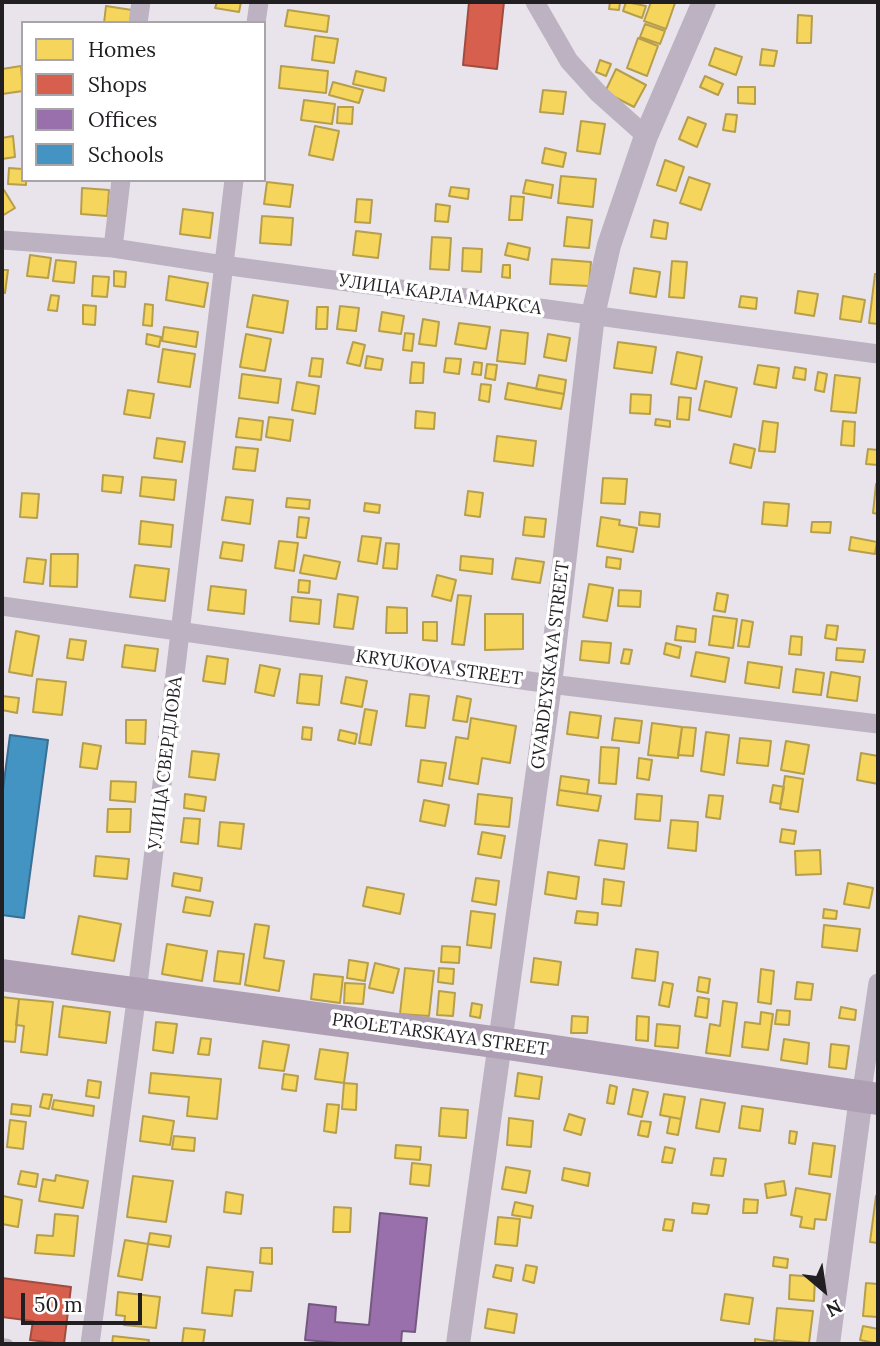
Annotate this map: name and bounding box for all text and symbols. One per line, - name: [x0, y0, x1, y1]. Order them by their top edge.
- legend: [21, 21, 266, 182]
- text: Homes: [88, 36, 156, 63]
- text: Shops: [88, 71, 147, 98]
- text: Offices: [88, 106, 157, 133]
- text: Schools: [88, 141, 164, 168]
- street label: УЛИЦА КАРЛА МАРКСА: [337, 270, 543, 320]
- street label: GVARDEYSKAYA STREET: [527, 560, 575, 770]
- street label: KRYUKOVA STREET: [354, 646, 524, 690]
- street label: УЛИЦА СВЕРДЛОВА: [145, 675, 187, 851]
- street label: PROLETARSKAYA STREET: [330, 1009, 550, 1061]
- north arrow: [789, 1255, 859, 1325]
- scale bar: [24, 1280, 145, 1324]
- text: 50 m: [34, 1291, 83, 1318]
- text: N: [822, 1294, 846, 1322]

